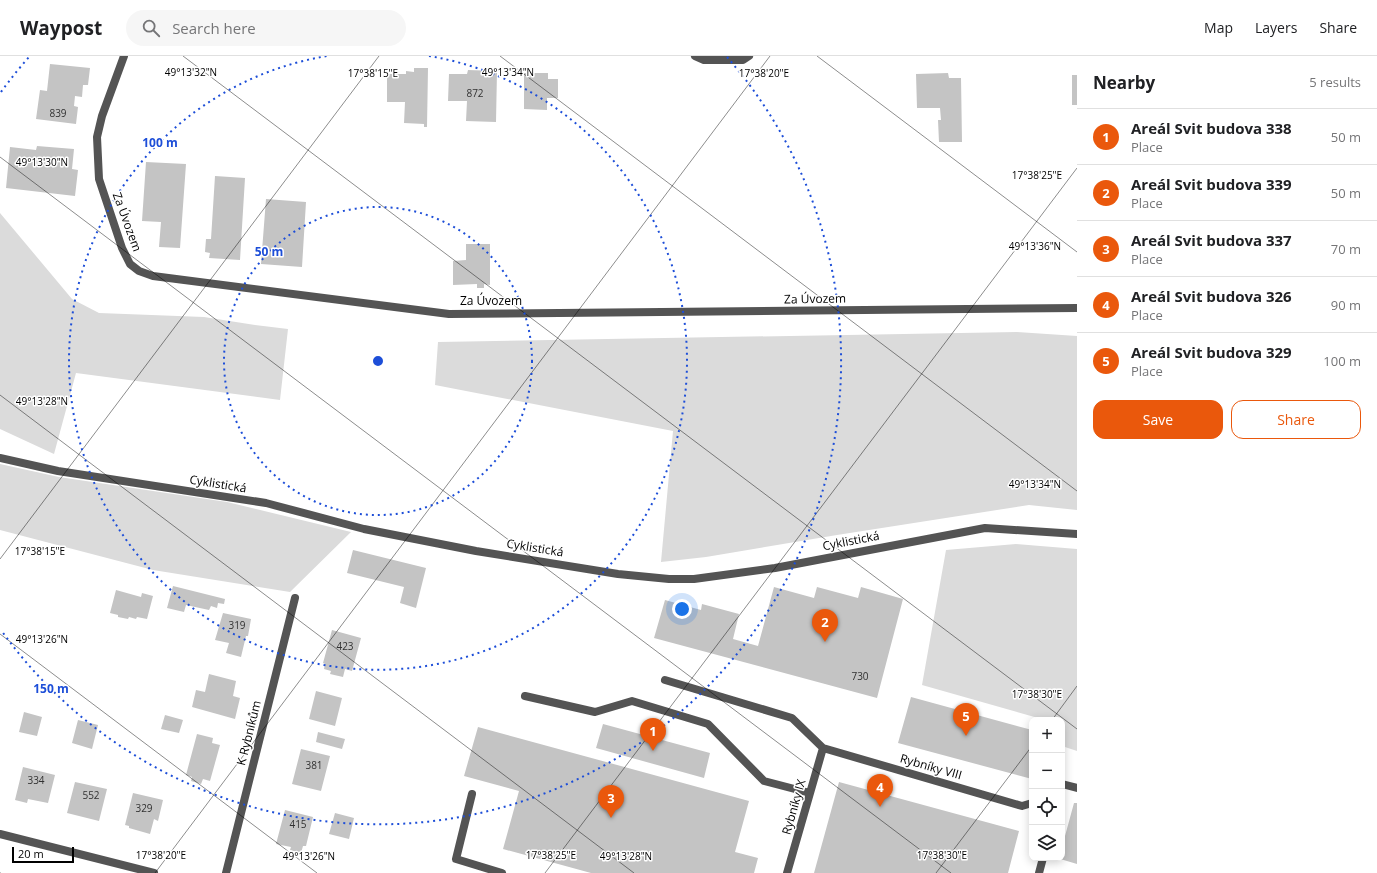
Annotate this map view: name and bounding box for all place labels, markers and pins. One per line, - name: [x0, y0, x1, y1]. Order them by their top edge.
- centre of rings: [371, 354, 385, 368]
- pin: 2: [812, 609, 838, 642]
- pin: 5: [953, 703, 979, 736]
- pin: 1: [640, 718, 666, 751]
- pin: 4: [867, 774, 893, 807]
- pin: 3: [598, 785, 624, 818]

